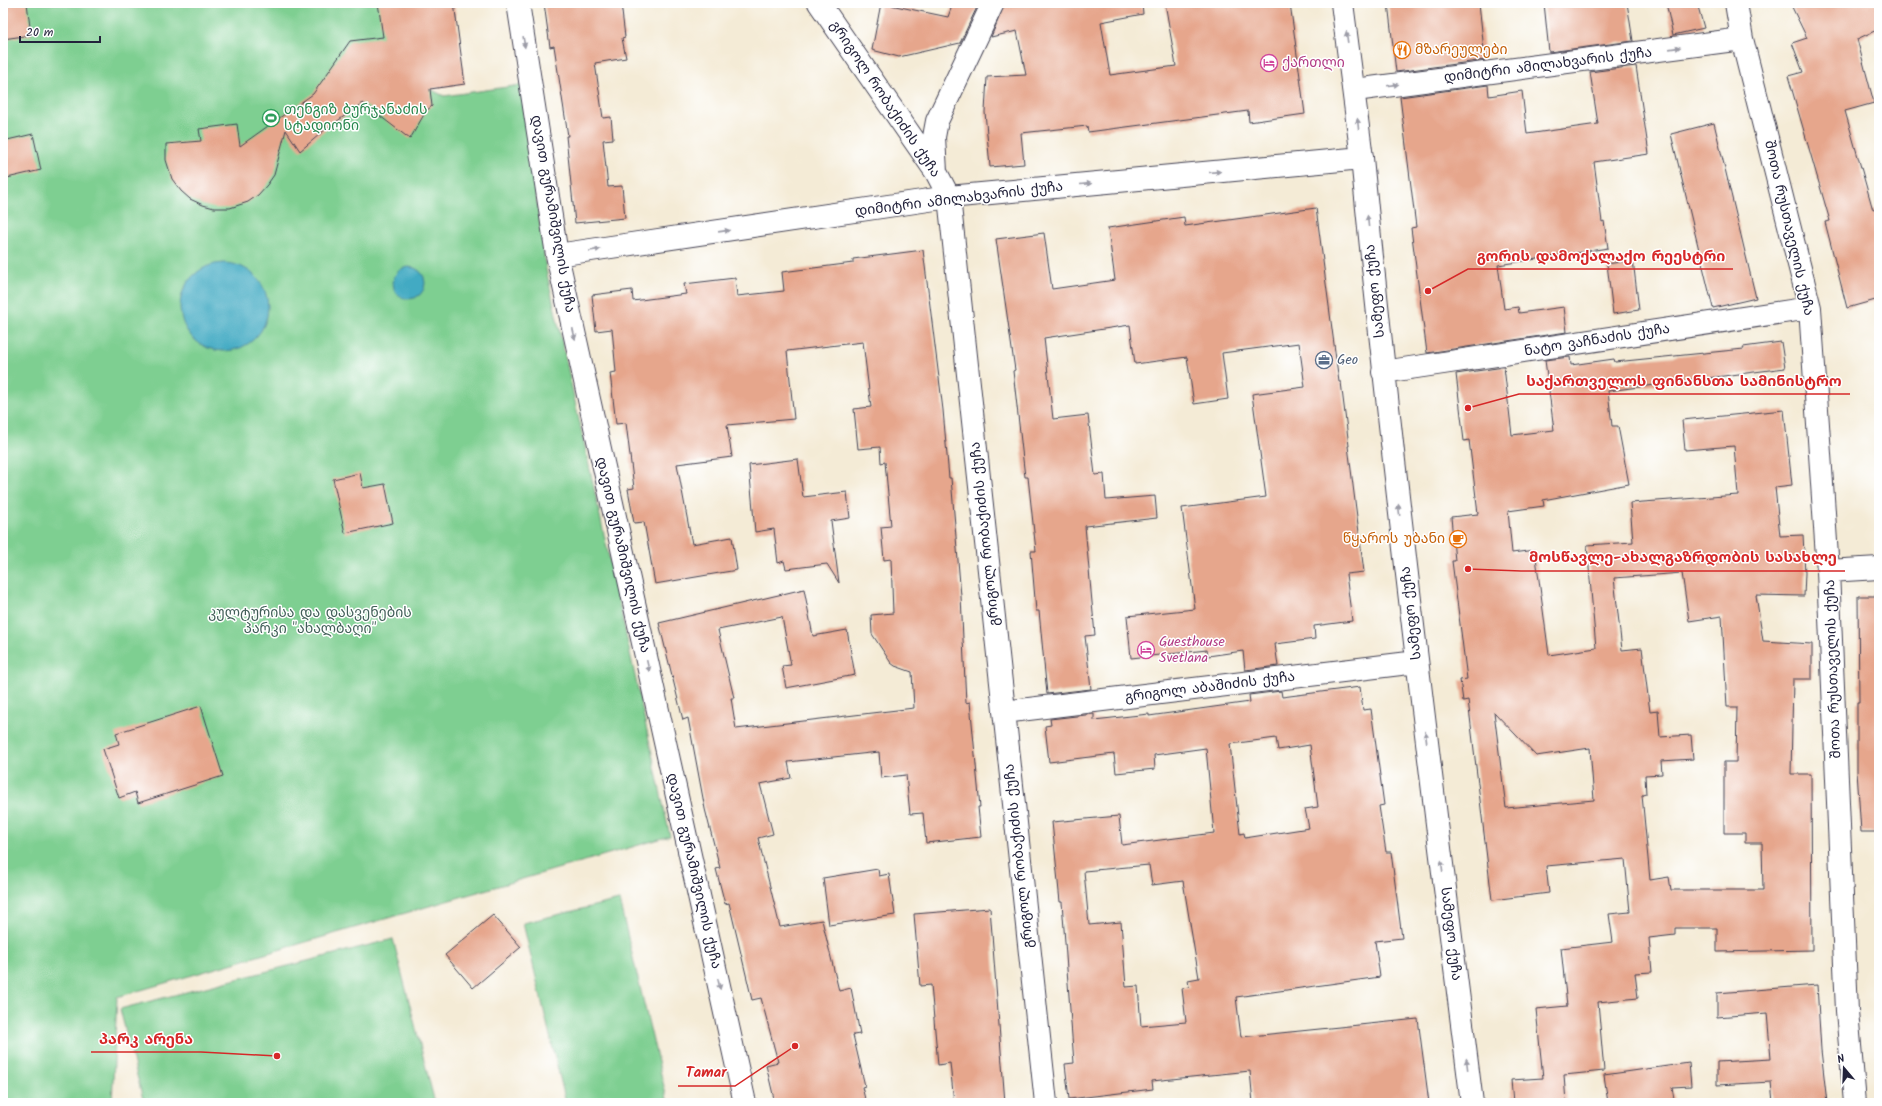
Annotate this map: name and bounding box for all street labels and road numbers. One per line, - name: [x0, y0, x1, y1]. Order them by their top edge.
- street label: გრიგოლ რობაქიძის ქუჩა: [824, 16, 946, 182]
- street label: დიმიტრი ამილახვარის ქუჩა: [1443, 41, 1653, 89]
- street label: დავით გურამიშვილის ქუჩა: [525, 113, 581, 315]
- street label: შოთა რუსთაველის ქუჩა: [1758, 138, 1820, 318]
- street label: დიმიტრი ამილახვარის ქუჩა: [854, 175, 1064, 223]
- street label: სამეფო ქუჩა: [1359, 243, 1391, 339]
- street label: ნატო ვაჩნაძის ქუჩა: [1523, 318, 1671, 362]
- street label: გრიგოლ რობაქიძის ქუჩა: [964, 441, 1006, 627]
- street label: დავით გურამიშვილის ქუჩა: [590, 455, 656, 655]
- street label: სამეფო ქუჩა: [1394, 565, 1428, 661]
- street label: შოთა რუსთაველის ქუჩა: [1819, 579, 1847, 759]
- street label: გრიგოლ აბაშიძის ქუჩა: [1124, 666, 1296, 708]
- street label: გრიგოლ რობაქიძის ქუჩა: [998, 763, 1040, 949]
- street label: დავით გურამიშვილის ქუჩა: [661, 771, 727, 971]
- street label: სამეფო ქუჩა: [1434, 886, 1468, 982]

